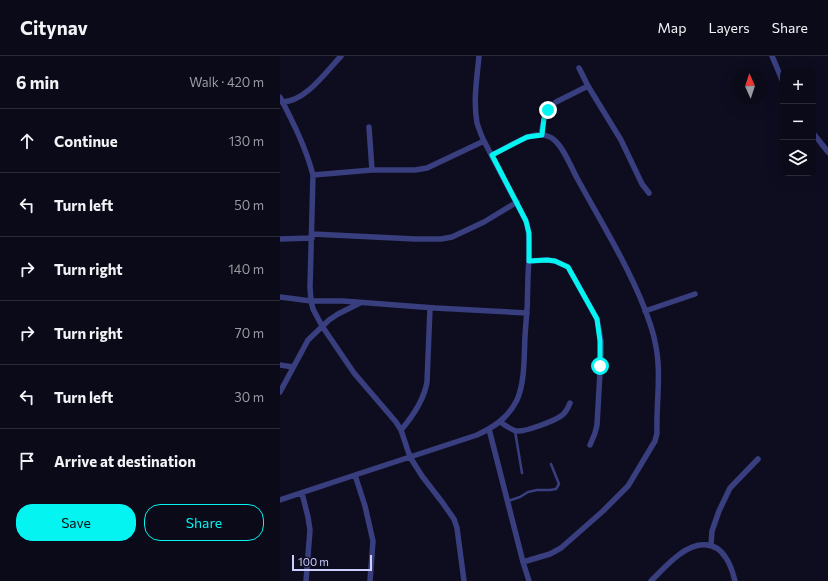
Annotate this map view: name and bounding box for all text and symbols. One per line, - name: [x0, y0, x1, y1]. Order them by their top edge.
- text: Citynav: [20, 16, 88, 39]
- text: Map: [658, 19, 686, 36]
- text: Layers: [708, 19, 750, 36]
- text: Share: [772, 19, 808, 36]
- north arrow: [732, 68, 768, 104]
- map controls: [780, 68, 816, 176]
- button: +: [780, 68, 816, 104]
- text: 6 min: [16, 72, 59, 93]
- text: Walk · 420 m: [189, 74, 264, 90]
- route end: [539, 101, 557, 119]
- button: −: [780, 104, 816, 140]
- icon: ahead: [16, 130, 38, 152]
- text: Continue: [54, 132, 118, 150]
- text: 130 m: [229, 133, 264, 149]
- button: layers: [780, 140, 816, 176]
- icon: left: [16, 194, 38, 216]
- text: Turn left: [54, 196, 113, 214]
- text: 50 m: [234, 197, 264, 213]
- icon: right: [16, 258, 38, 280]
- text: Turn right: [54, 260, 123, 278]
- text: 140 m: [228, 261, 264, 277]
- icon: right: [16, 322, 38, 344]
- text: Turn right: [54, 324, 123, 342]
- text: 70 m: [235, 325, 264, 341]
- route start: [591, 357, 609, 375]
- icon: left: [16, 386, 38, 408]
- text: Turn left: [54, 388, 113, 406]
- text: 30 m: [234, 389, 264, 405]
- icon: arrive: [16, 450, 38, 472]
- text: Arrive at destination: [54, 452, 196, 470]
- button: Save: [16, 504, 136, 541]
- button: Share: [144, 504, 264, 541]
- scale bar: [292, 553, 372, 572]
- text: 100 m: [298, 555, 329, 568]

